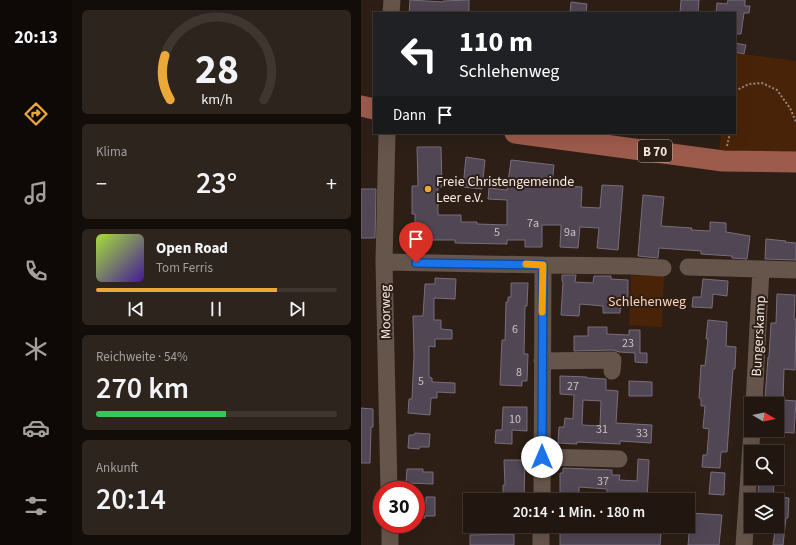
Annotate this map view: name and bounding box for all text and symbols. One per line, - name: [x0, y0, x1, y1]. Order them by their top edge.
- text: 110 m: [459, 22, 533, 62]
- text: 20:13: [14, 25, 58, 50]
- icon: left: [393, 28, 445, 80]
- text: 28: [195, 40, 238, 100]
- text: Schlehenweg: [459, 59, 559, 84]
- text: km/h: [201, 89, 232, 110]
- icon: directions: [22, 100, 50, 128]
- icon: arrive: [434, 104, 456, 126]
- text: Dann: [393, 105, 426, 126]
- road number: B 70: [638, 140, 672, 162]
- text: Klima: [96, 143, 127, 161]
- text: 23°: [196, 162, 237, 205]
- text: −: [96, 168, 107, 200]
- text: +: [326, 168, 337, 200]
- place label: Freie Christengemeinde Leer e.V.: [436, 172, 574, 208]
- icon: music: [22, 179, 50, 207]
- marker: Freie Christengemeinde Leer e.V.: [423, 184, 433, 194]
- house number: 7a: [527, 215, 539, 232]
- pin: [399, 222, 433, 263]
- house number: 5: [494, 224, 500, 241]
- house number: 9a: [564, 224, 576, 241]
- icon: arrive: [405, 228, 427, 250]
- text: Open Road: [156, 238, 228, 259]
- icon: phone: [22, 257, 50, 285]
- text: Tom Ferris: [156, 259, 213, 277]
- street label: Moorweg: [376, 285, 396, 339]
- park label: Schlehenweg: [608, 292, 686, 312]
- street label: Bungerskamp: [747, 295, 771, 377]
- icon: previous: [125, 298, 147, 320]
- icon: pause: [205, 298, 227, 320]
- icon: next: [286, 298, 308, 320]
- house number: 6: [512, 321, 518, 338]
- icon: climate: [22, 335, 50, 363]
- house number: 23: [622, 335, 634, 352]
- text: Reichweite · 54%: [96, 348, 188, 366]
- house number: 8: [516, 364, 522, 381]
- text: 270 km: [96, 367, 189, 410]
- house number: 5: [418, 373, 424, 390]
- house number: 27: [567, 378, 579, 395]
- north arrow: [744, 397, 784, 437]
- map controls: [744, 397, 784, 533]
- house number: 10: [509, 411, 521, 428]
- icon: car: [22, 414, 50, 442]
- house number: 31: [596, 421, 608, 438]
- house number: 33: [636, 425, 648, 442]
- position arrow: [521, 436, 563, 478]
- button: search: [744, 445, 784, 485]
- text: Ankunft: [96, 459, 138, 477]
- house number: 37: [597, 473, 609, 490]
- text: 20:14: [96, 478, 166, 521]
- speed limit sign: 30: [373, 481, 425, 533]
- icon: filters: [22, 492, 50, 520]
- button: layers: [744, 493, 784, 533]
- text: 20:14 · 1 Min. · 180 m: [513, 502, 645, 523]

